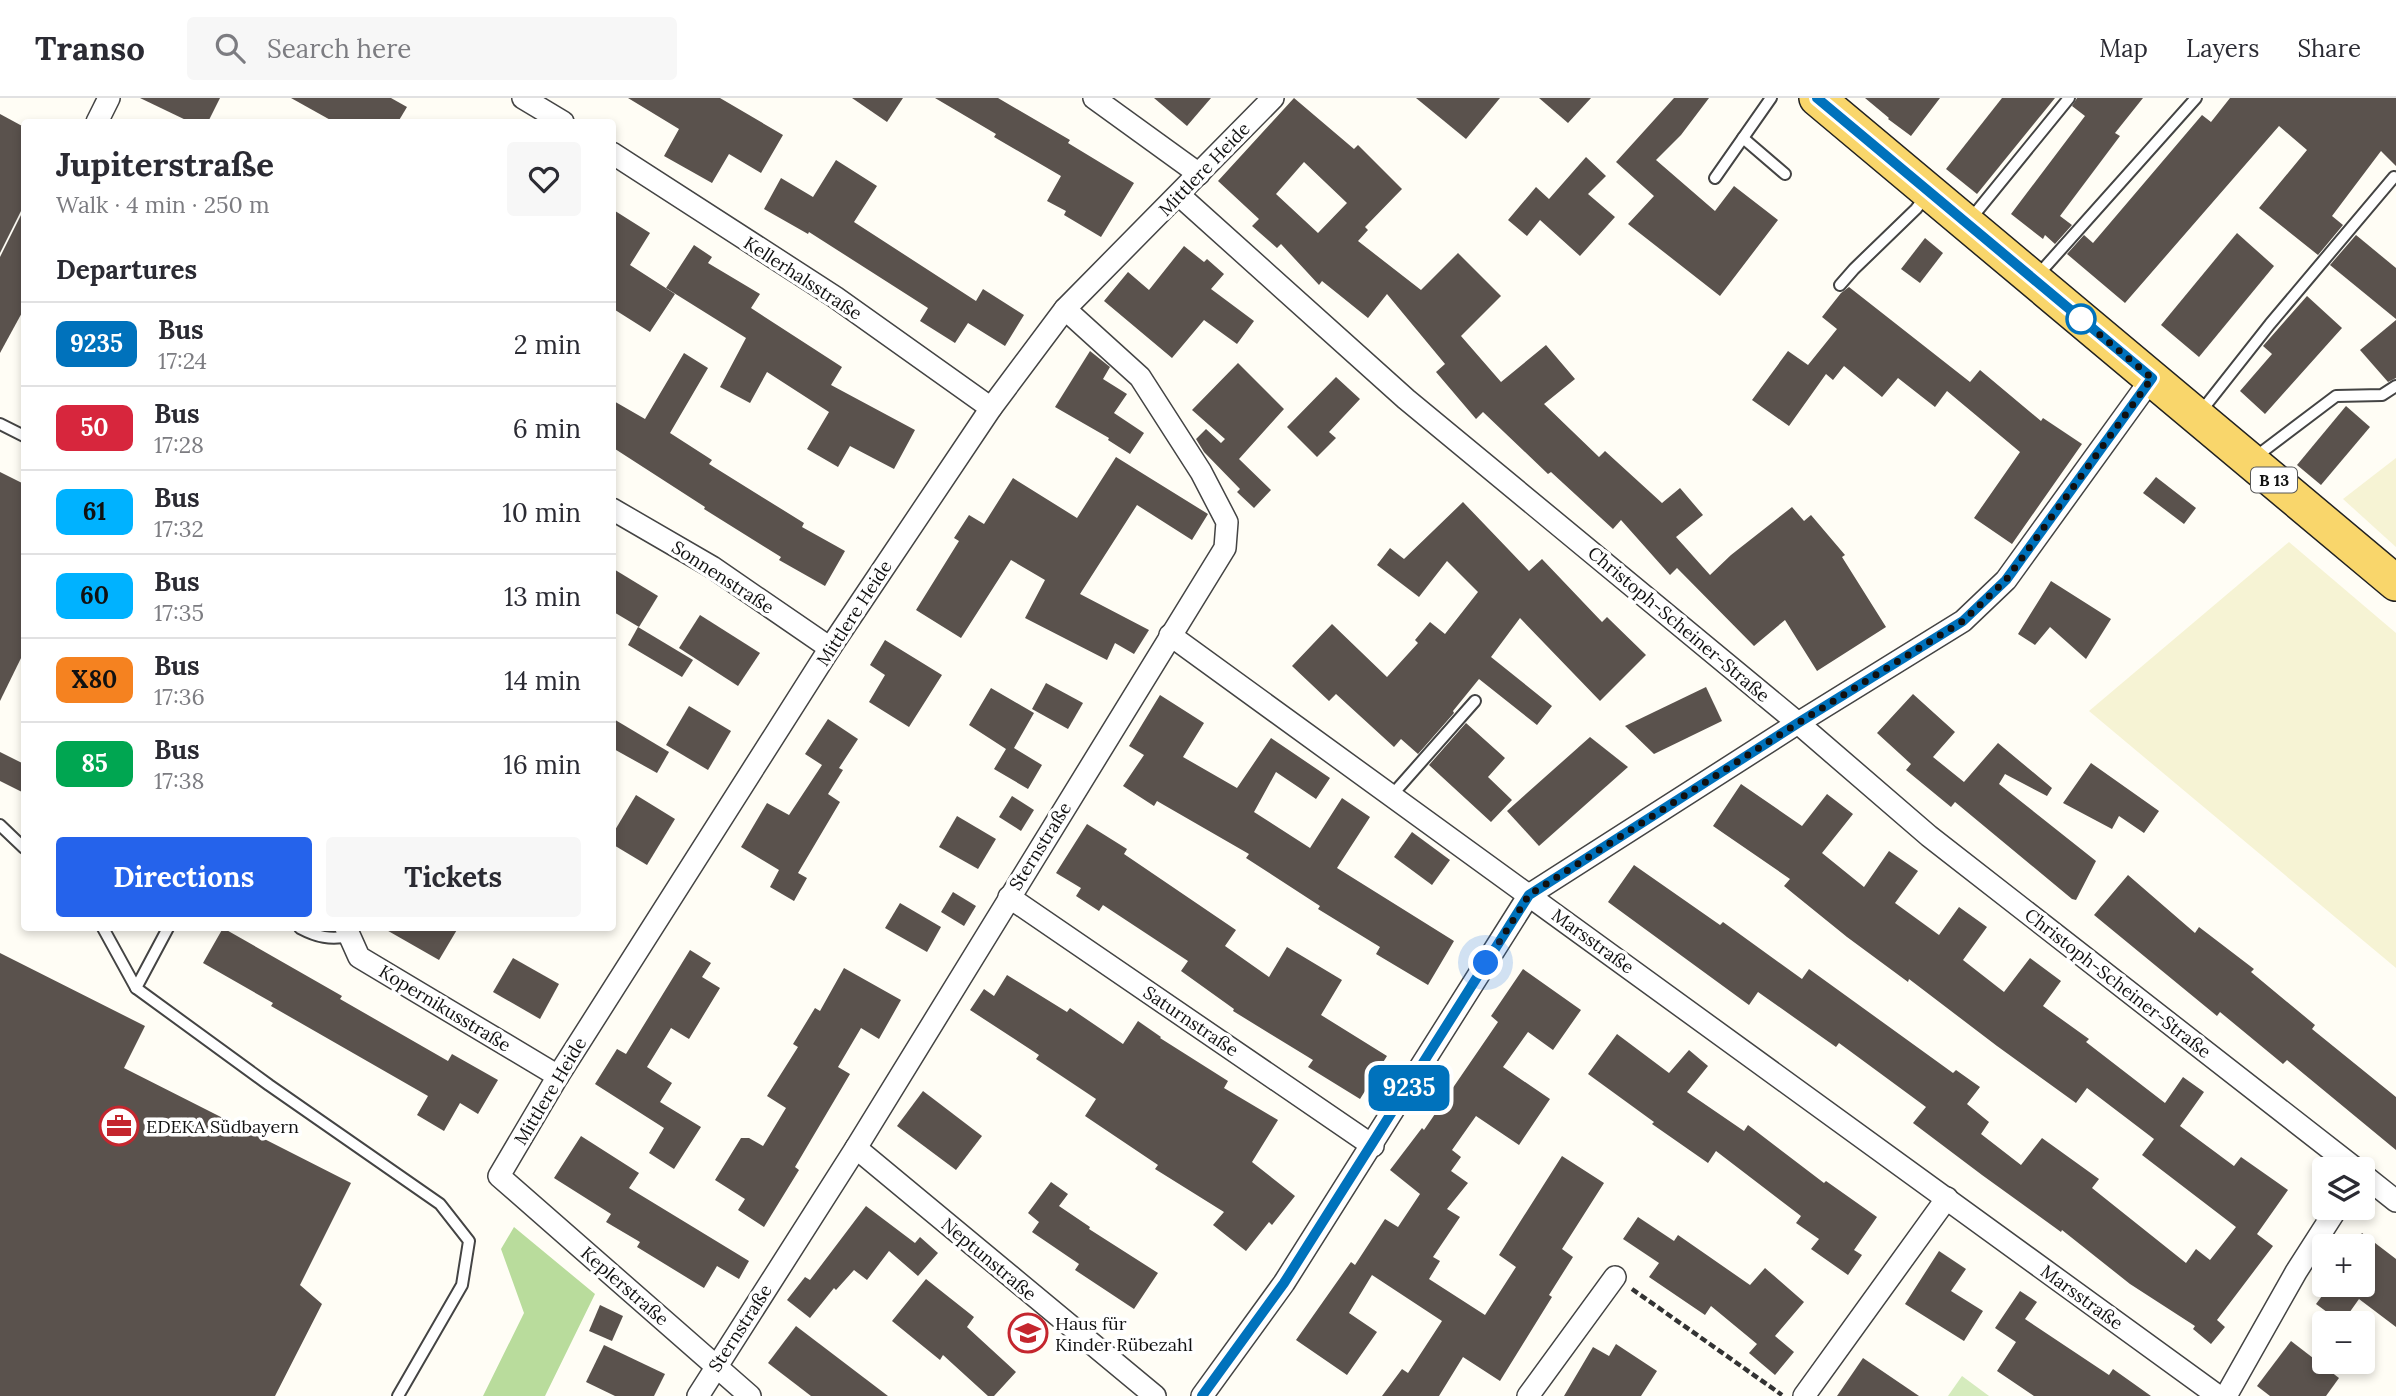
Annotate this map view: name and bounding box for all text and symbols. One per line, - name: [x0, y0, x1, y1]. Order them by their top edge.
- search box: [187, 17, 677, 80]
- text: Transo: [35, 27, 145, 69]
- icon: search: [211, 29, 249, 67]
- text: Search here: [267, 32, 411, 65]
- text: Map: [2099, 33, 2148, 64]
- text: Layers: [2186, 33, 2259, 64]
- text: Share: [2297, 33, 2361, 64]
- street label: Mittlere Heide: [1153, 117, 1255, 221]
- button: heart: [507, 142, 581, 216]
- text: Jupiterstraße: [56, 143, 274, 185]
- text: Walk · 4 min · 250 m: [56, 190, 269, 219]
- street label: Kellerhalsstraße: [739, 231, 867, 325]
- text: Departures: [56, 253, 197, 286]
- unlabelled marker: [2066, 304, 2096, 334]
- text: Bus: [158, 313, 204, 346]
- text: 9235: [70, 328, 123, 359]
- text: 2 min: [514, 328, 581, 361]
- text: 17:24: [158, 346, 207, 375]
- text: Bus: [154, 397, 200, 430]
- text: 50: [80, 412, 109, 443]
- text: 6 min: [513, 412, 581, 445]
- text: 17:28: [154, 430, 204, 459]
- road number: B 13: [2251, 468, 2297, 492]
- text: Bus: [154, 481, 200, 514]
- text: 61: [83, 496, 106, 527]
- text: 10 min: [502, 496, 581, 529]
- text: 17:32: [154, 514, 204, 543]
- street label: Sonnenstraße: [667, 535, 779, 619]
- street label: Christoph-Scheiner-Straße: [1583, 541, 1775, 707]
- street label: Mittlere Heide: [811, 555, 897, 670]
- text: Bus: [154, 565, 200, 598]
- text: 60: [80, 580, 109, 611]
- text: 13 min: [504, 580, 581, 613]
- text: 17:35: [154, 598, 204, 627]
- text: Bus: [154, 649, 200, 682]
- text: X80: [72, 664, 117, 695]
- text: 14 min: [504, 664, 581, 697]
- text: 17:36: [154, 682, 205, 711]
- text: Bus: [154, 733, 200, 766]
- text: 85: [81, 748, 108, 779]
- text: 16 min: [503, 748, 581, 781]
- text: 17:38: [154, 766, 204, 795]
- street label: Sternstraße: [1004, 797, 1076, 894]
- button: Directions: [56, 837, 312, 917]
- button: Tickets: [326, 837, 581, 917]
- street label: Marsstraße: [1547, 903, 1639, 979]
- street label: Christoph-Scheiner-Straße: [2020, 903, 2216, 1063]
- your location: [1468, 945, 1503, 980]
- street label: Kopernikusstraße: [375, 960, 515, 1057]
- street label: Saturnstraße: [1139, 981, 1243, 1061]
- street label: Mittlere Heide: [509, 1033, 591, 1149]
- line badge: 9235: [1360, 1065, 1458, 1111]
- text: 9235: [1382, 1072, 1436, 1103]
- office icon: EDEKA Südbayern: [98, 1105, 140, 1147]
- place label: EDEKA Südbayern: [146, 1115, 299, 1138]
- map controls: [2312, 1157, 2375, 1374]
- button: layers: [2312, 1157, 2375, 1220]
- street label: Neptunstraße: [937, 1213, 1041, 1306]
- button: +: [2312, 1234, 2375, 1297]
- street label: Keplerstraße: [576, 1241, 674, 1331]
- street label: Marsstraße: [2036, 1259, 2128, 1335]
- street label: Sternstraße: [703, 1280, 777, 1376]
- button: −: [2312, 1311, 2375, 1374]
- school or university icon: Haus für Kinder Rübezahl: [1007, 1312, 1049, 1354]
- place label: Haus für Kinder Rübezahl: [1055, 1312, 1193, 1356]

